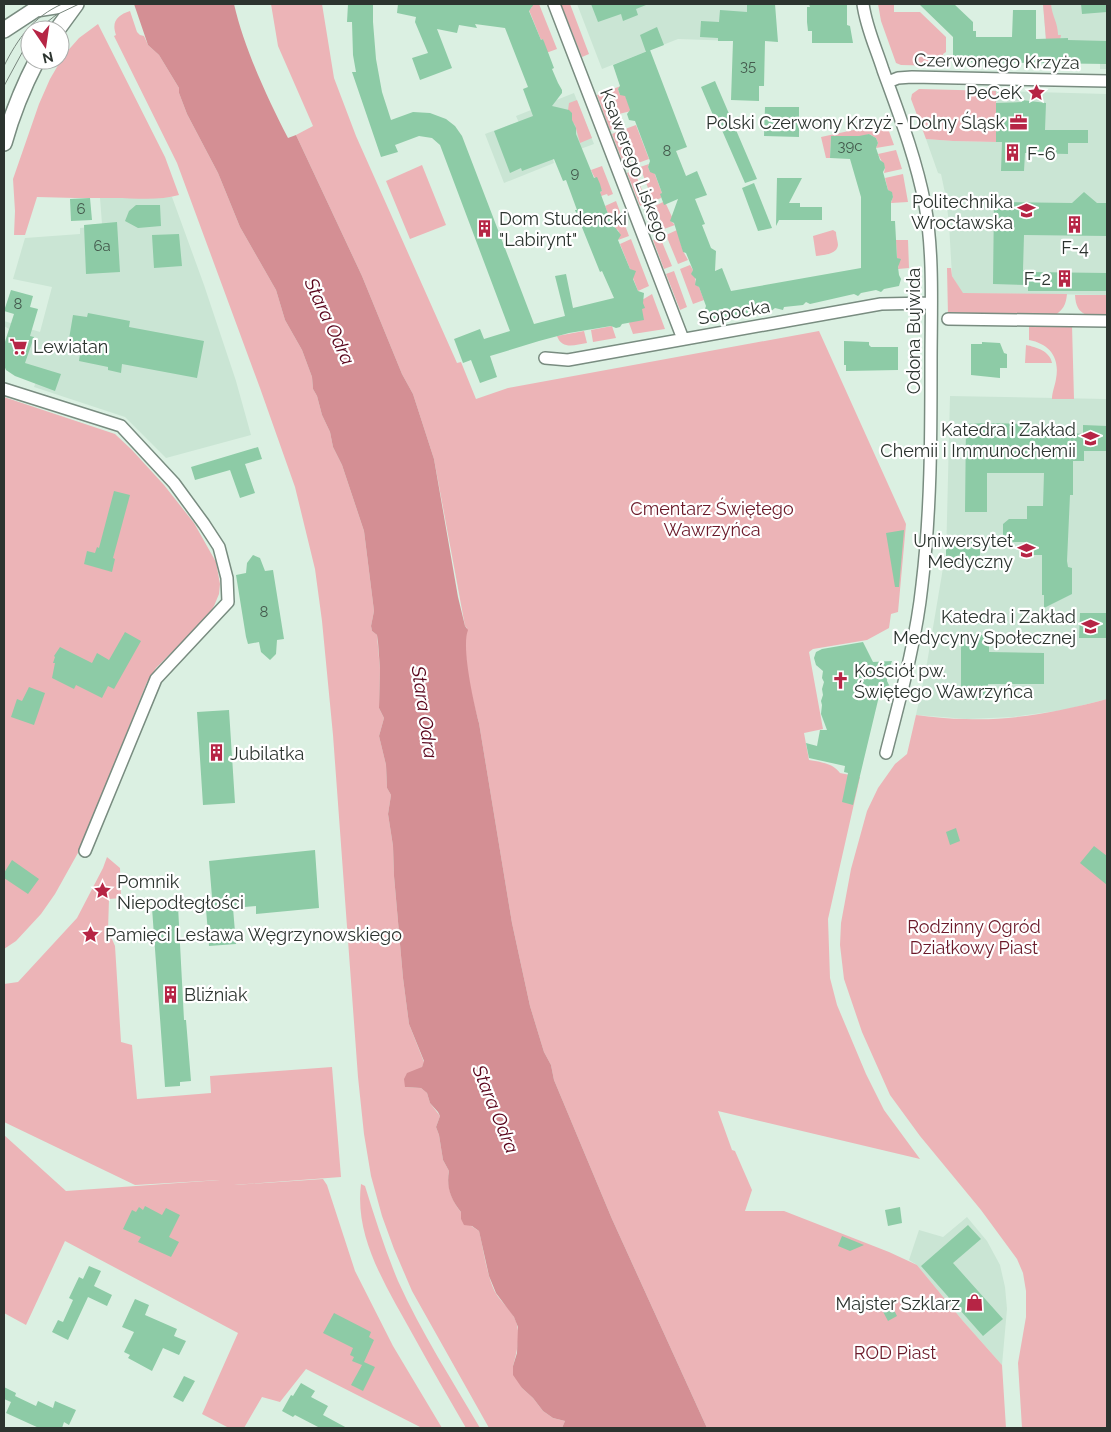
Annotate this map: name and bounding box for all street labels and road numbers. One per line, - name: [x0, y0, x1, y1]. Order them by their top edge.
- street label: Czerwonego Krzyża: [914, 49, 1080, 73]
- street label: Ksawerego Liskego: [596, 86, 674, 245]
- street label: Odona Bujwida: [903, 268, 924, 394]
- street label: Sopocka: [696, 295, 772, 329]

